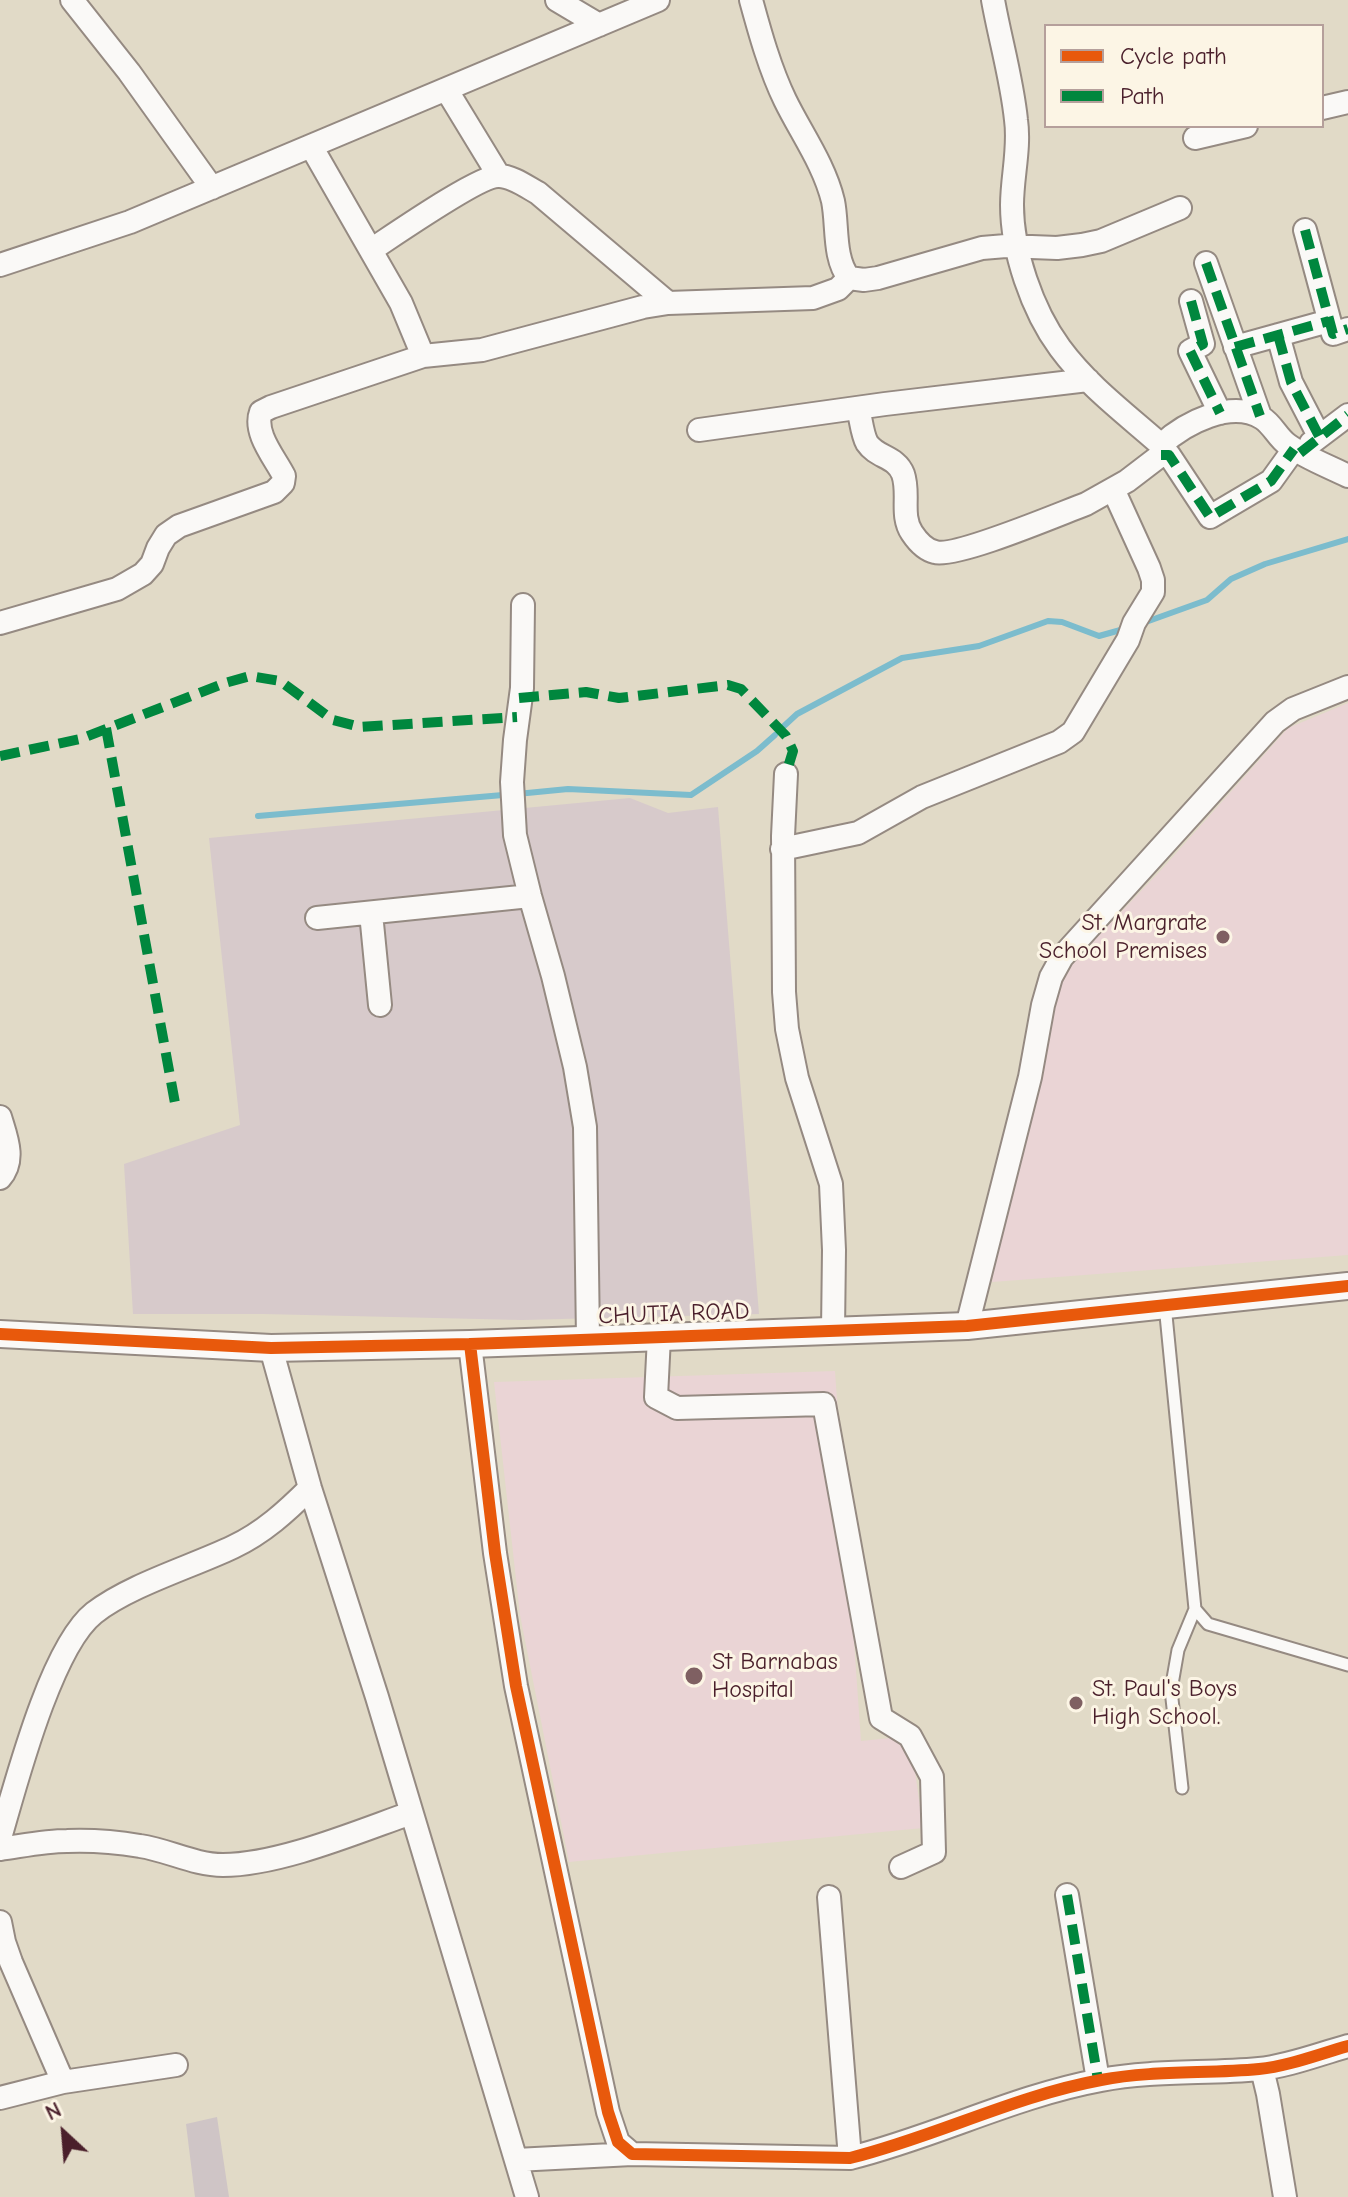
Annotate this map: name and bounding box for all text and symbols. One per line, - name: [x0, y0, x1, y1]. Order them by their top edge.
- legend: [1044, 24, 1324, 128]
- text: Cycle path: [1120, 42, 1227, 70]
- text: Path: [1120, 82, 1165, 110]
- place label: St. Margrate School Premises: [1039, 909, 1207, 965]
- marker: St. Margrate School Premises: [1214, 928, 1232, 946]
- street label: CHUTIA ROAD: [598, 1297, 750, 1331]
- place label: St Barnabas Hospital: [712, 1648, 838, 1704]
- marker: St Barnabas Hospital: [683, 1665, 705, 1687]
- place label: St. Paul's Boys High School.: [1092, 1675, 1237, 1731]
- marker: St. Paul's Boys High School.: [1067, 1694, 1085, 1712]
- north arrow: [24, 2093, 104, 2173]
- text: N: [41, 2097, 66, 2126]

